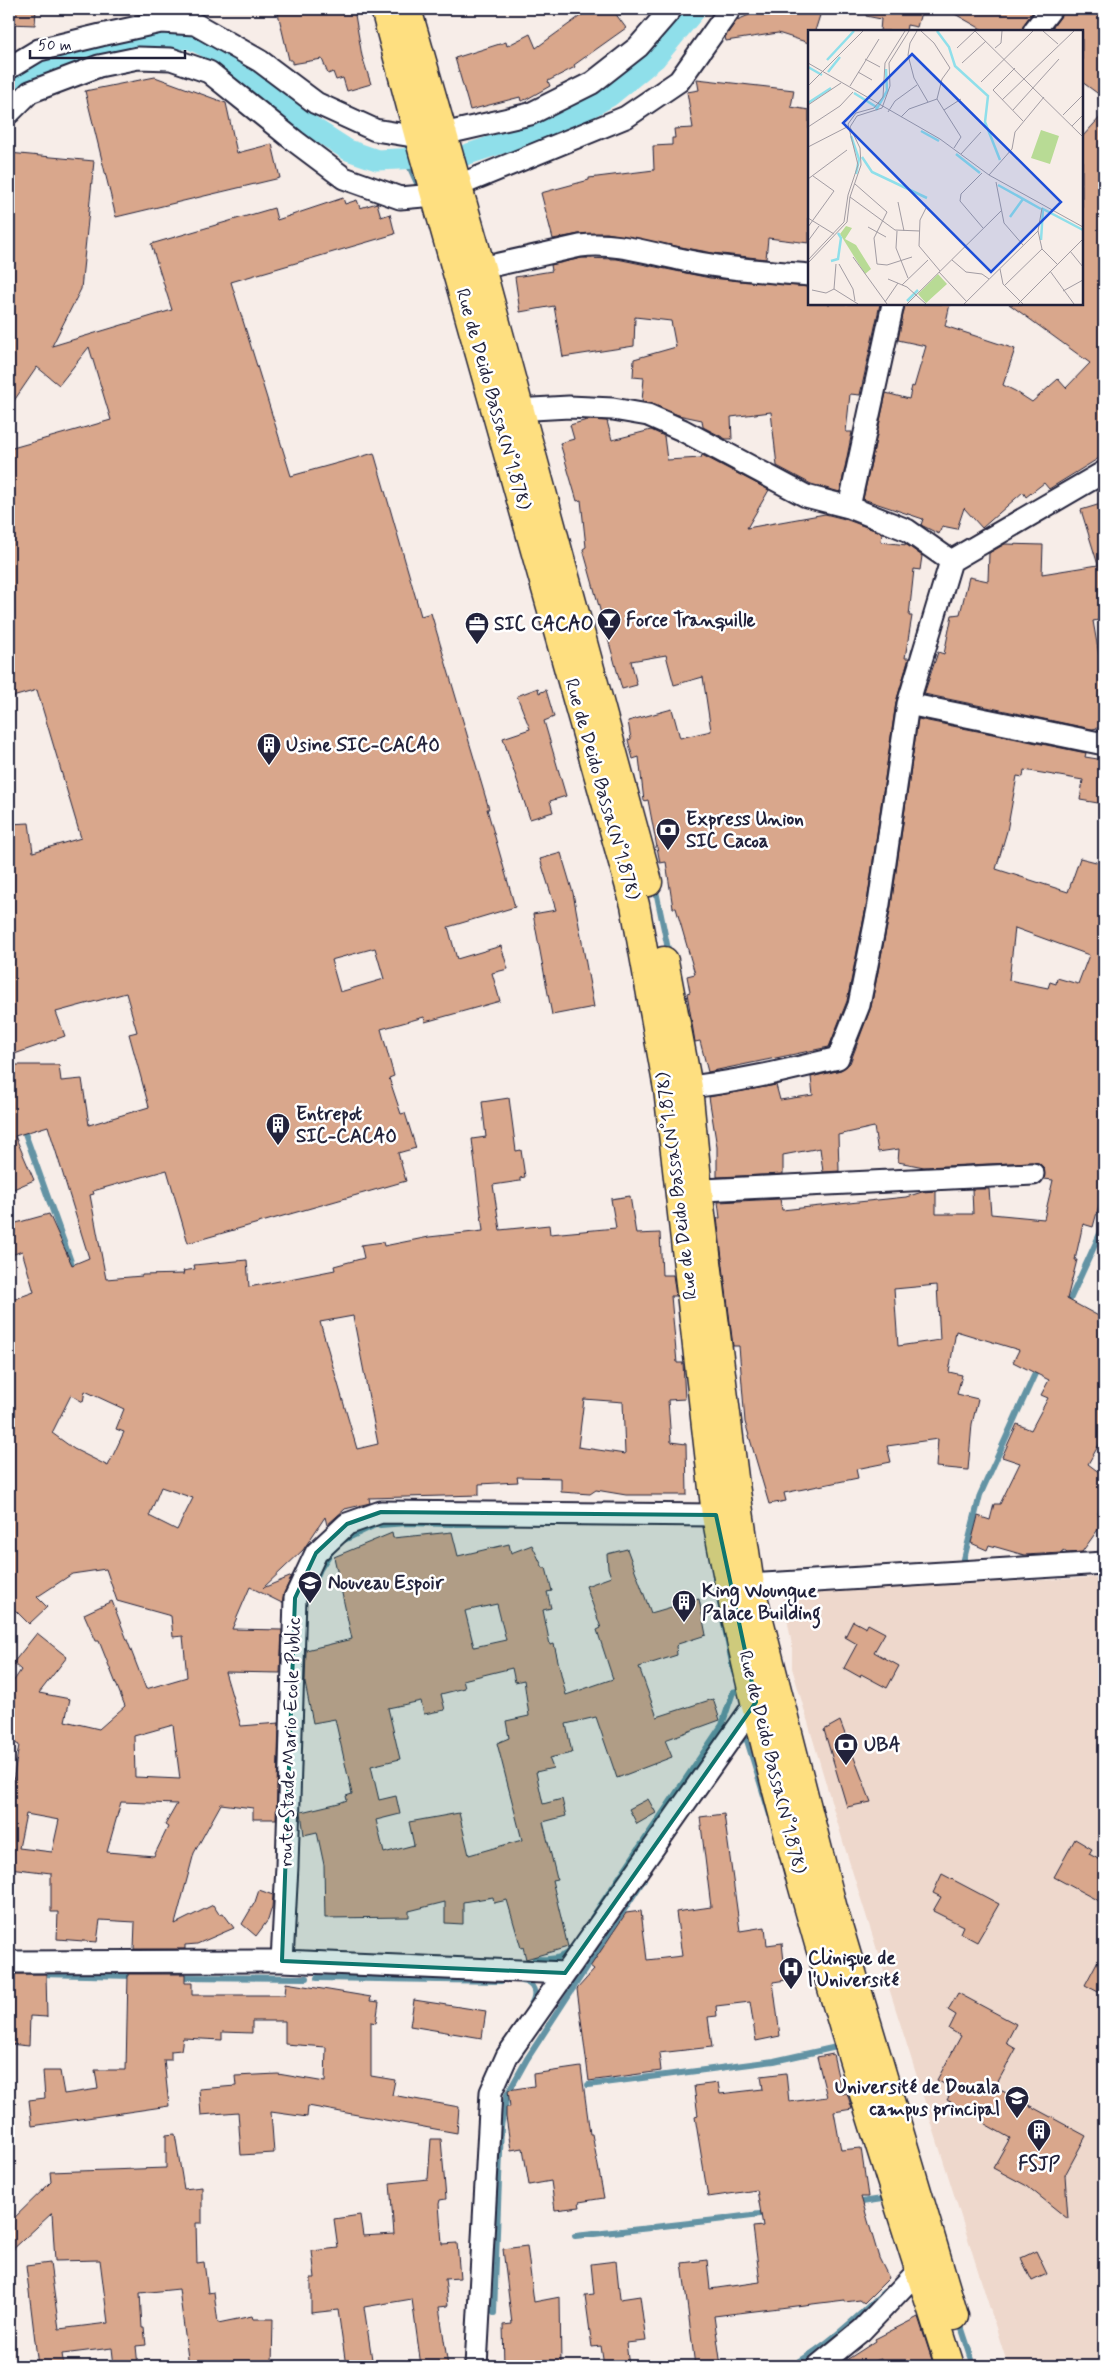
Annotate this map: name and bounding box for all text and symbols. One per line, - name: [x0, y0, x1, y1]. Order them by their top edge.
- scale bar: [30, 28, 185, 60]
- inset map: [808, 30, 1083, 305]
- text: 50 m: [38, 36, 72, 56]
- street label: Rue de Deido Bassa(N°1.878): [449, 285, 537, 513]
- bar icon: Force Tranquille: [596, 607, 622, 641]
- place label: Force Tranquille: [626, 608, 755, 633]
- office icon: SIC CACAO: [464, 611, 490, 645]
- place label: SIC CACAO: [494, 612, 594, 637]
- street label: Rue de Deido Bassa(N°1.878): [558, 675, 646, 903]
- building icon: Usine SIC-CACAO: [256, 732, 282, 766]
- place label: Usine SIC-CACAO: [286, 733, 440, 758]
- place label: Express Union SIC Cacoa: [686, 807, 804, 854]
- bank icon: Express Union SIC Cacoa: [655, 817, 681, 851]
- street label: Rue de Deido Bassa(N°1.878): [651, 1071, 703, 1301]
- place label: Entrepot SIC-CACAO: [296, 1102, 397, 1149]
- building icon: Entrepot SIC-CACAO: [265, 1112, 291, 1146]
- school or university icon: Nouveau Espoir: [297, 1570, 323, 1604]
- place label: Nouveau Espoir: [328, 1571, 445, 1596]
- place label: King Woungue Palace Building: [702, 1579, 821, 1629]
- building icon: King Woungue Palace Building: [671, 1589, 697, 1623]
- street label: route Stade Mario Ecole Public: [273, 1617, 307, 1867]
- street label: Rue de Deido Bassa(N°1.878): [732, 1648, 812, 1876]
- bank icon: UBA: [833, 1732, 859, 1766]
- place label: UBA: [864, 1733, 900, 1758]
- place label: Clinique de l'Université: [808, 1946, 900, 1993]
- hospital icon: Clinique de l'Université: [778, 1956, 804, 1990]
- place label: Université de Douala campus principal: [835, 2075, 1000, 2122]
- school or university icon: Université de Douala campus principal: [1004, 2085, 1030, 2119]
- building icon: FSJP: [1026, 2118, 1052, 2152]
- place label: FSJP: [1018, 2152, 1060, 2177]

